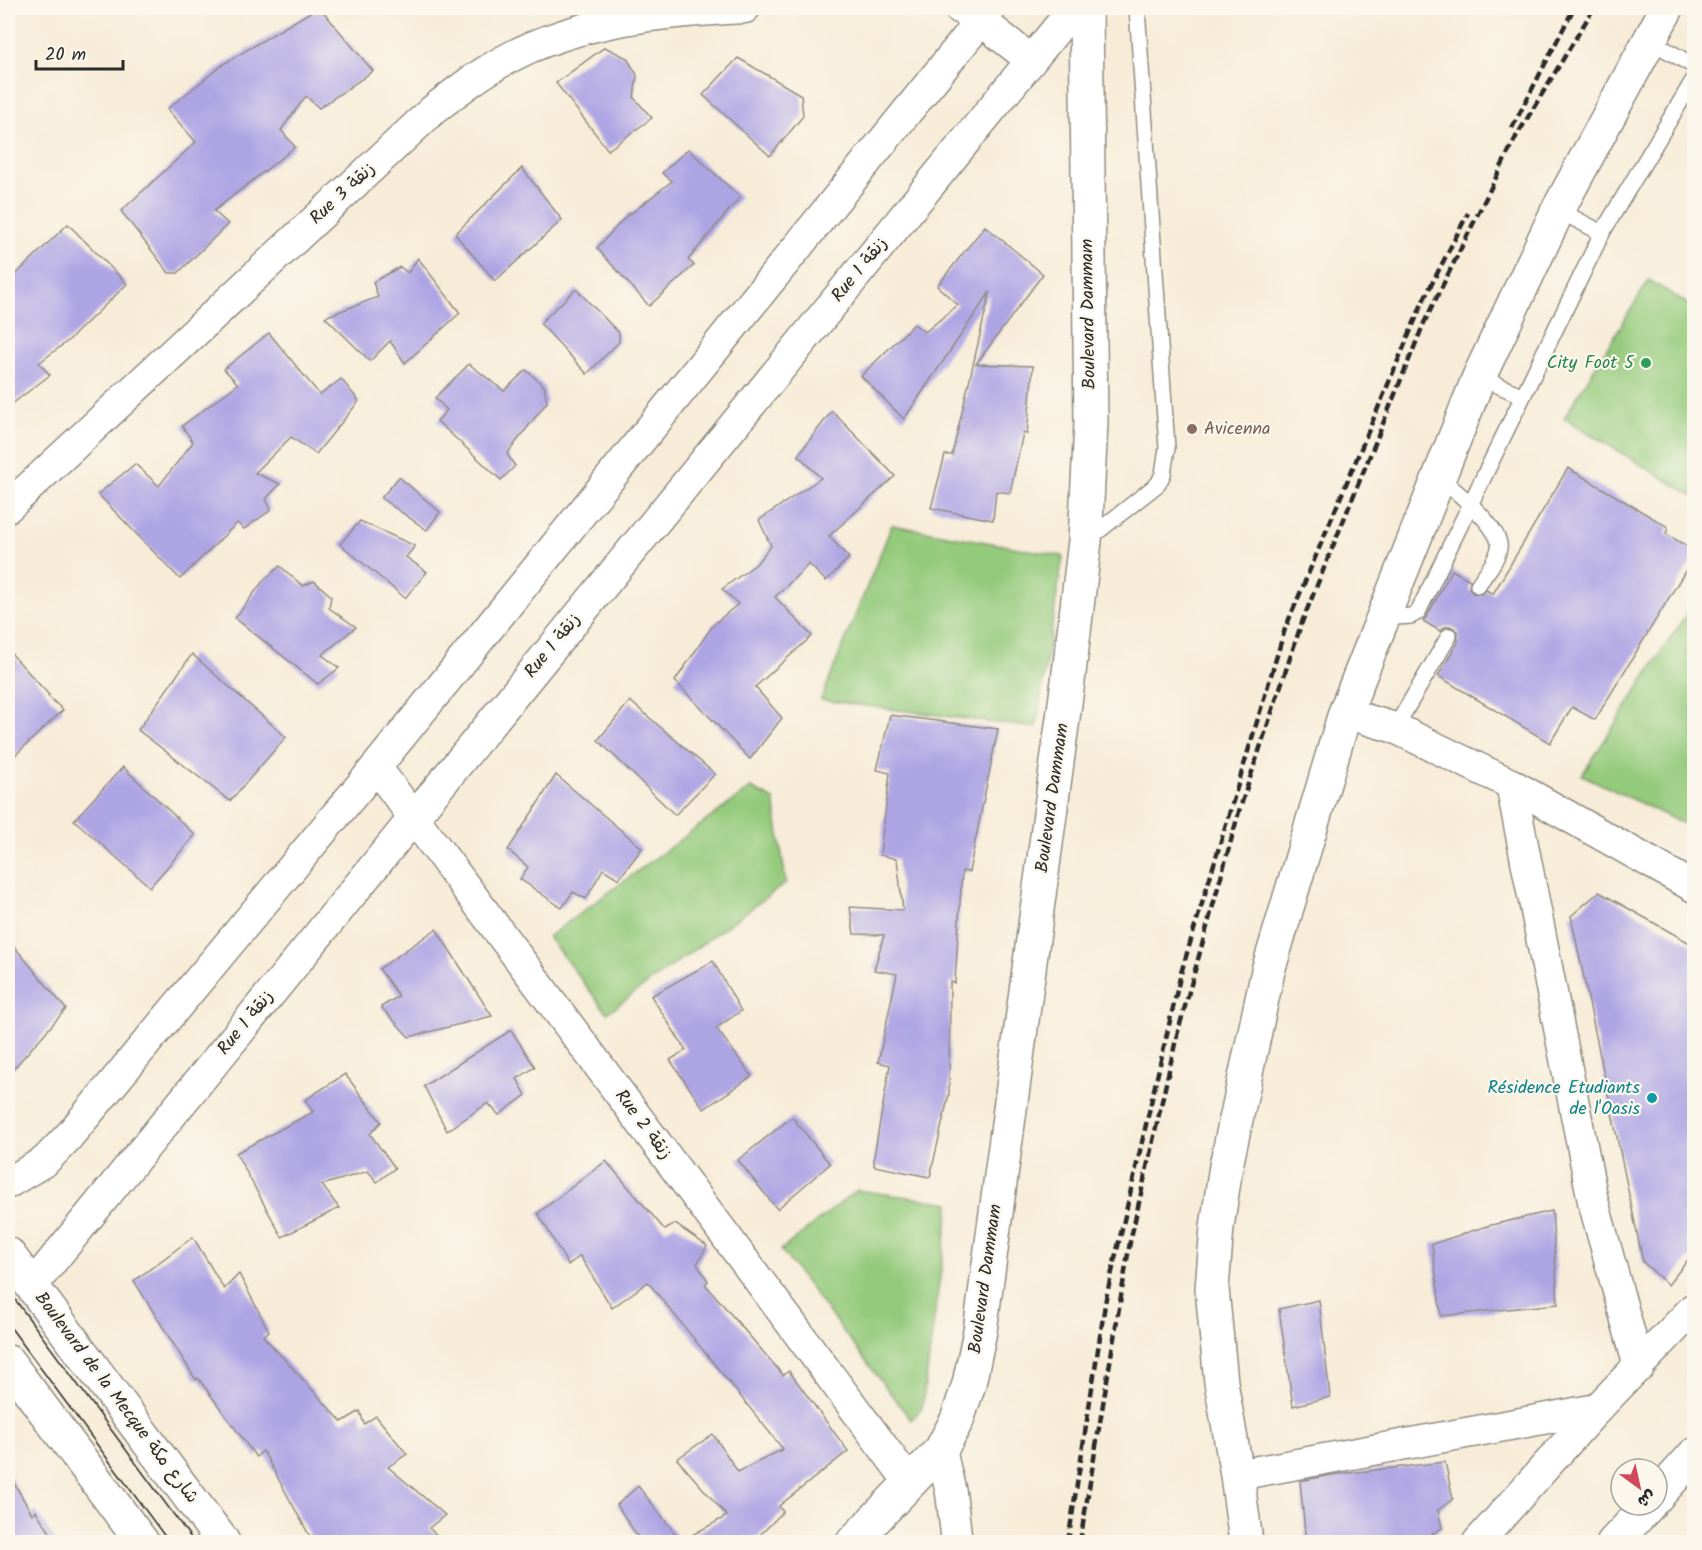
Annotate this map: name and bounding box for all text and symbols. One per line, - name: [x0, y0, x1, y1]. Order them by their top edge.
- scale bar: [36, 33, 123, 71]
- text: 20 m: [45, 41, 86, 70]
- street label: Rue 3 زنقة: [303, 156, 383, 232]
- street label: Rue 1 زنقة: [825, 231, 895, 309]
- street label: Boulevard Dammam: [1073, 239, 1105, 389]
- place label: City Foot 5: [1547, 349, 1635, 378]
- marker: City Foot 5: [1639, 356, 1653, 370]
- place label: Avicenna: [1204, 415, 1271, 444]
- marker: Avicenna: [1185, 422, 1199, 436]
- street label: Rue 1 زنقة: [518, 607, 588, 685]
- street label: Boulevard Dammam: [1028, 721, 1078, 875]
- street label: Rue 1 زنقة: [211, 984, 281, 1062]
- place label: Résidence Etudiants de l'Oasis: [1488, 1074, 1640, 1124]
- street label: Rue 2 زنقة: [607, 1084, 679, 1166]
- marker: Résidence Etudiants de l'Oasis: [1645, 1091, 1659, 1105]
- street label: Boulevard Dammam: [961, 1202, 1011, 1356]
- street label: Boulevard de la Mecque شارع مكة: [27, 1286, 205, 1510]
- north arrow: [1609, 1457, 1669, 1517]
- text: ش: [1632, 1483, 1661, 1514]

